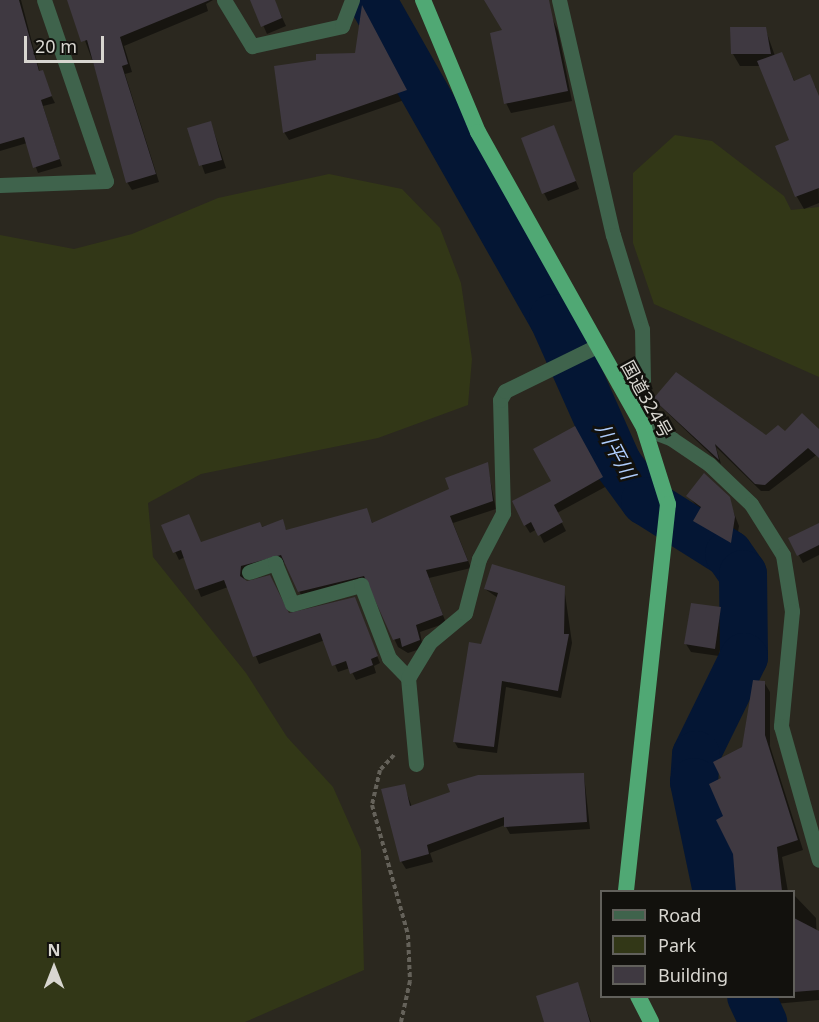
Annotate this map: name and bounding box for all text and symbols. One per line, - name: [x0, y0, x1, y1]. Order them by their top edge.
- scale bar: [27, 24, 106, 62]
- text: 20 m: [35, 34, 77, 58]
- street label: 国道324号: [617, 357, 677, 441]
- water label: 川平川: [591, 419, 641, 483]
- legend: [600, 890, 795, 998]
- text: Road: [658, 903, 701, 927]
- text: Park: [658, 933, 696, 957]
- north arrow: [24, 938, 84, 998]
- text: N: [47, 939, 61, 961]
- text: Building: [658, 963, 728, 987]

